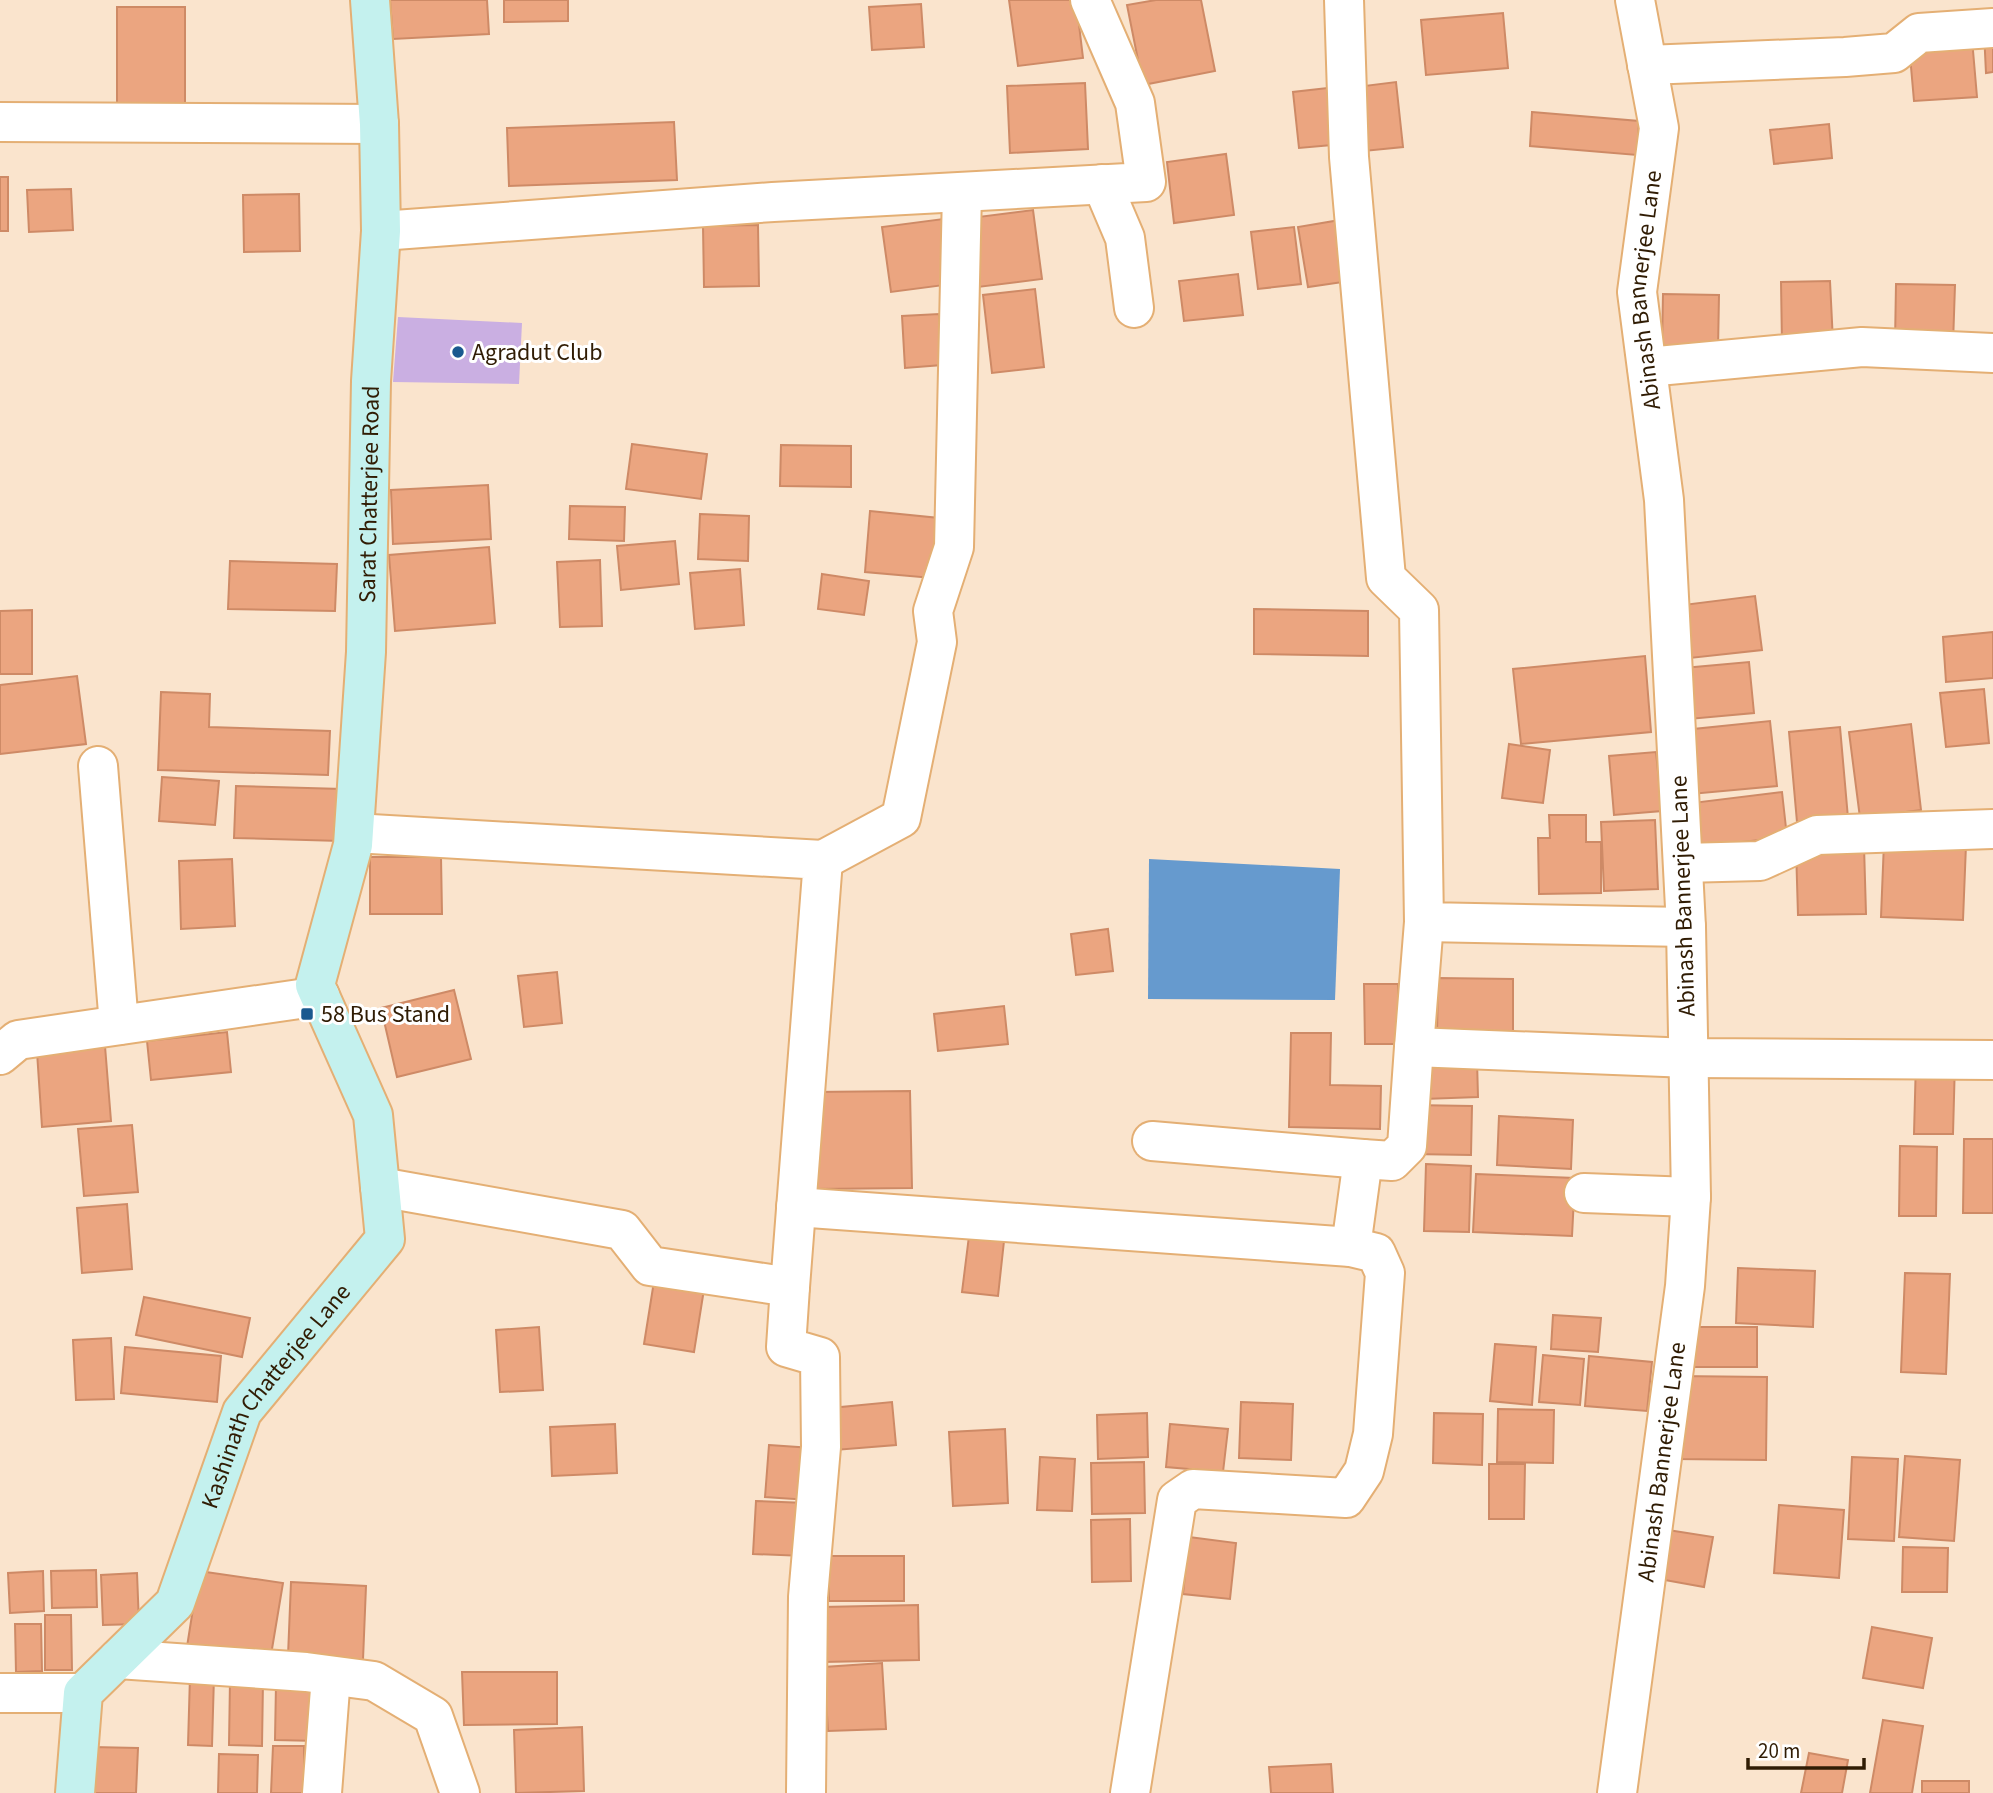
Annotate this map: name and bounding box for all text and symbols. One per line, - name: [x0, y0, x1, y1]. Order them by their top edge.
- street label: Abinash Bannerjee Lane: [1619, 168, 1671, 412]
- place label: Agradut Club: [472, 335, 602, 370]
- marker: Agradut Club: [450, 344, 466, 360]
- street label: Sarat Chatterjee Road: [349, 385, 388, 604]
- street label: Abinash Bannerjee Lane: [1661, 775, 1705, 1017]
- place label: 58 Bus Stand: [321, 997, 450, 1032]
- marker: 58 Bus Stand: [299, 1006, 315, 1022]
- street label: Kashinath Chatterjee Lane: [192, 1276, 359, 1513]
- street label: Abinash Bannerjee Lane: [1628, 1340, 1695, 1584]
- scale bar: [1748, 1727, 1864, 1771]
- text: 20 m: [1758, 1736, 1800, 1766]

